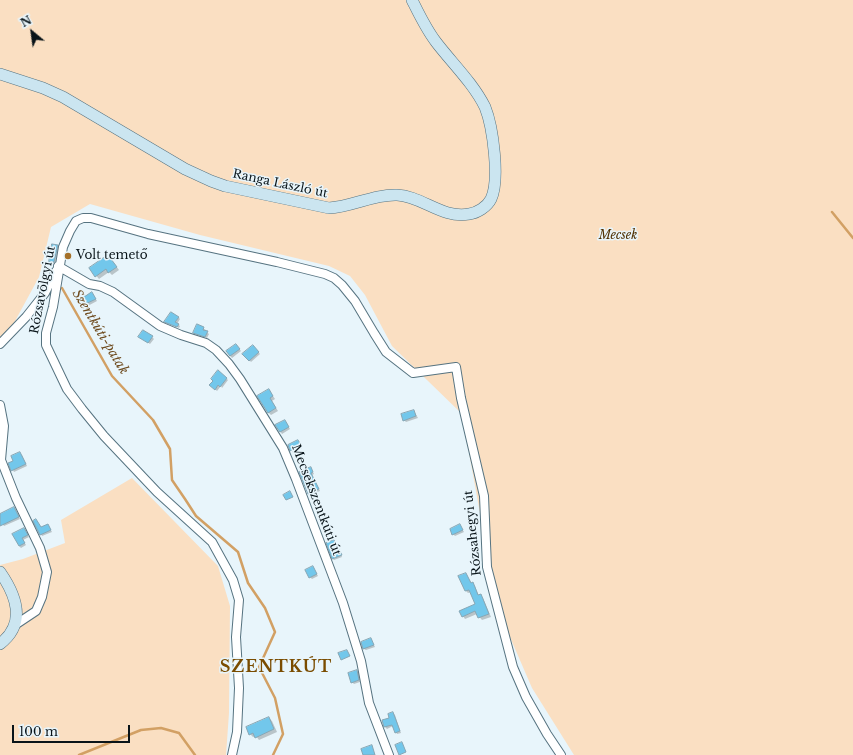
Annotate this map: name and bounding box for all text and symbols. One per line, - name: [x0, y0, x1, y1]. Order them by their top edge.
- north arrow: [12, 12, 52, 52]
- text: N: [18, 13, 34, 30]
- street label: Ranga László út: [231, 167, 329, 201]
- park label: Mecsek: [599, 229, 637, 243]
- street label: Rózsavölgyi út: [27, 245, 59, 335]
- place label: Volt temető: [76, 249, 148, 263]
- marker: Volt temető: [63, 251, 73, 261]
- water label: Szentkúti-patak: [69, 287, 131, 377]
- street label: Mecsekszentkúti út: [288, 442, 344, 558]
- street label: Rózsahegyi út: [461, 489, 485, 577]
- district label: SZENTKÚT: [220, 657, 332, 677]
- scale bar: [14, 717, 132, 743]
- text: 100 m: [19, 724, 58, 739]

